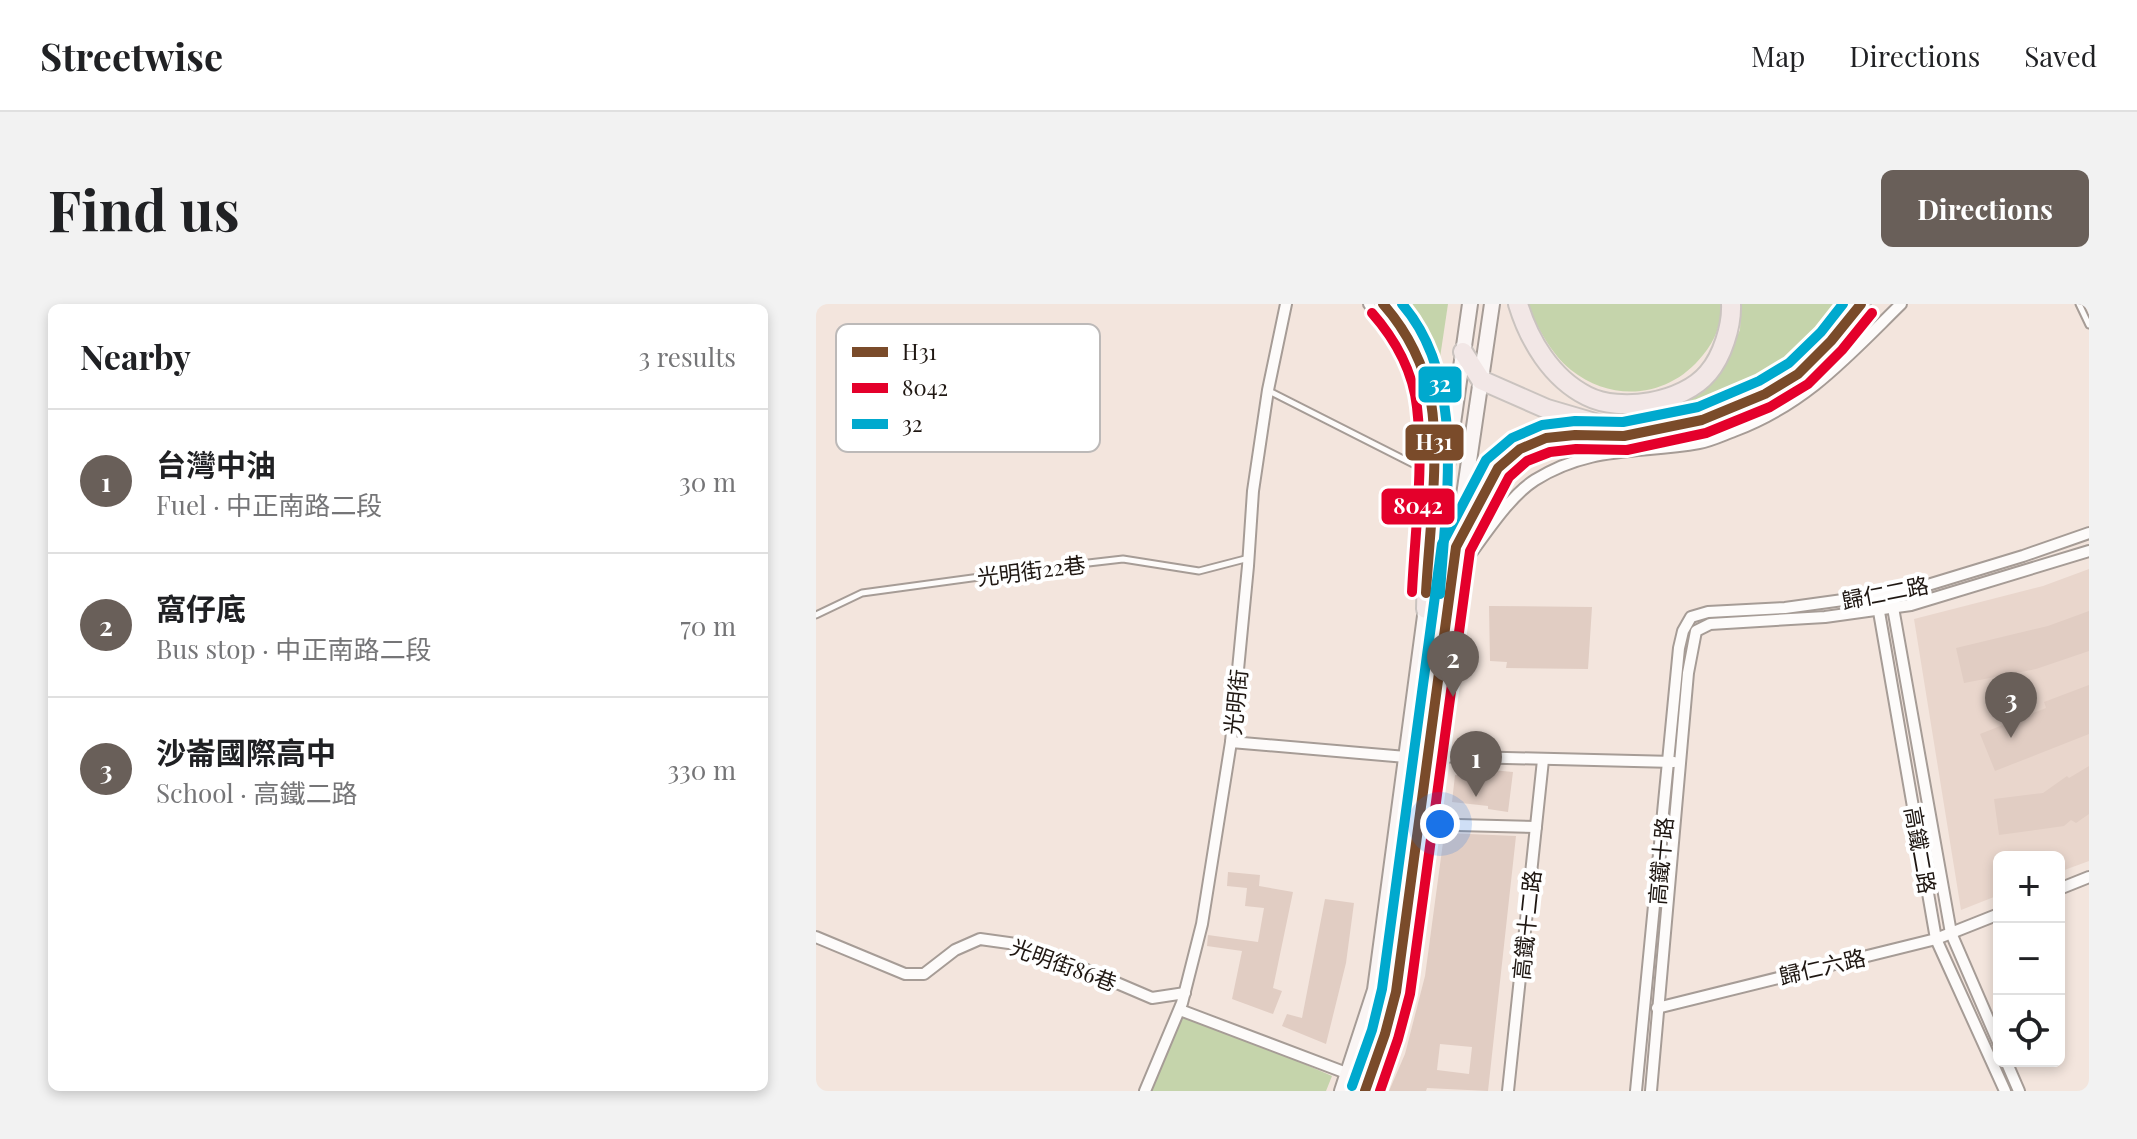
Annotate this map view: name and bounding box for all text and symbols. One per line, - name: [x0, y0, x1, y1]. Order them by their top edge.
- text: Streetwise: [40, 30, 223, 81]
- text: Map: [1751, 37, 1805, 74]
- text: Directions: [1849, 37, 1980, 74]
- text: Saved: [2024, 37, 2097, 74]
- button: Directions: [1881, 170, 2089, 247]
- text: Find us: [48, 171, 240, 246]
- legend: [836, 324, 1100, 452]
- text: Nearby: [80, 333, 191, 379]
- text: H31: [902, 336, 937, 366]
- text: 3 results: [639, 339, 736, 374]
- line badge: 32: [1417, 365, 1463, 404]
- text: 32: [1429, 368, 1451, 398]
- text: 8042: [902, 372, 948, 402]
- text: 32: [902, 408, 922, 438]
- line badge: H31: [1404, 423, 1465, 462]
- text: H31: [1416, 426, 1452, 456]
- text: 台灣中油: [156, 444, 276, 484]
- text: 1: [101, 464, 111, 499]
- text: 30 m: [679, 464, 736, 499]
- text: Fuel · 中正南路二段: [156, 487, 382, 522]
- line badge: 8042: [1380, 487, 1456, 526]
- text: 8042: [1393, 490, 1443, 520]
- street label: 光明街22巷: [975, 548, 1087, 592]
- street label: 歸仁二路: [1839, 569, 1931, 615]
- text: 窩仔底: [156, 588, 246, 628]
- text: 2: [99, 608, 113, 643]
- text: 70 m: [680, 608, 736, 643]
- text: Bus stop · 中正南路二段: [156, 631, 431, 666]
- pin: 2: [1427, 631, 1479, 697]
- street label: 光明街: [1217, 668, 1253, 736]
- pin: 3: [1985, 672, 2037, 738]
- pin: 1: [1450, 731, 1502, 797]
- text: 沙崙國際高中: [156, 732, 336, 772]
- text: 3: [100, 752, 112, 787]
- text: 330 m: [667, 752, 736, 787]
- text: School · 高鐵二路: [156, 775, 357, 810]
- your location: [1420, 804, 1460, 844]
- street label: 高鐵二路: [1899, 804, 1943, 896]
- street label: 高鐵十路: [1641, 816, 1679, 906]
- map controls: [1993, 851, 2065, 1067]
- button: +: [1993, 851, 2065, 923]
- street label: 高鐵十二路: [1505, 869, 1547, 981]
- button: −: [1993, 923, 2065, 995]
- street label: 光明街86巷: [1007, 931, 1121, 997]
- street label: 歸仁六路: [1776, 941, 1868, 991]
- button: locate: [1993, 995, 2065, 1067]

